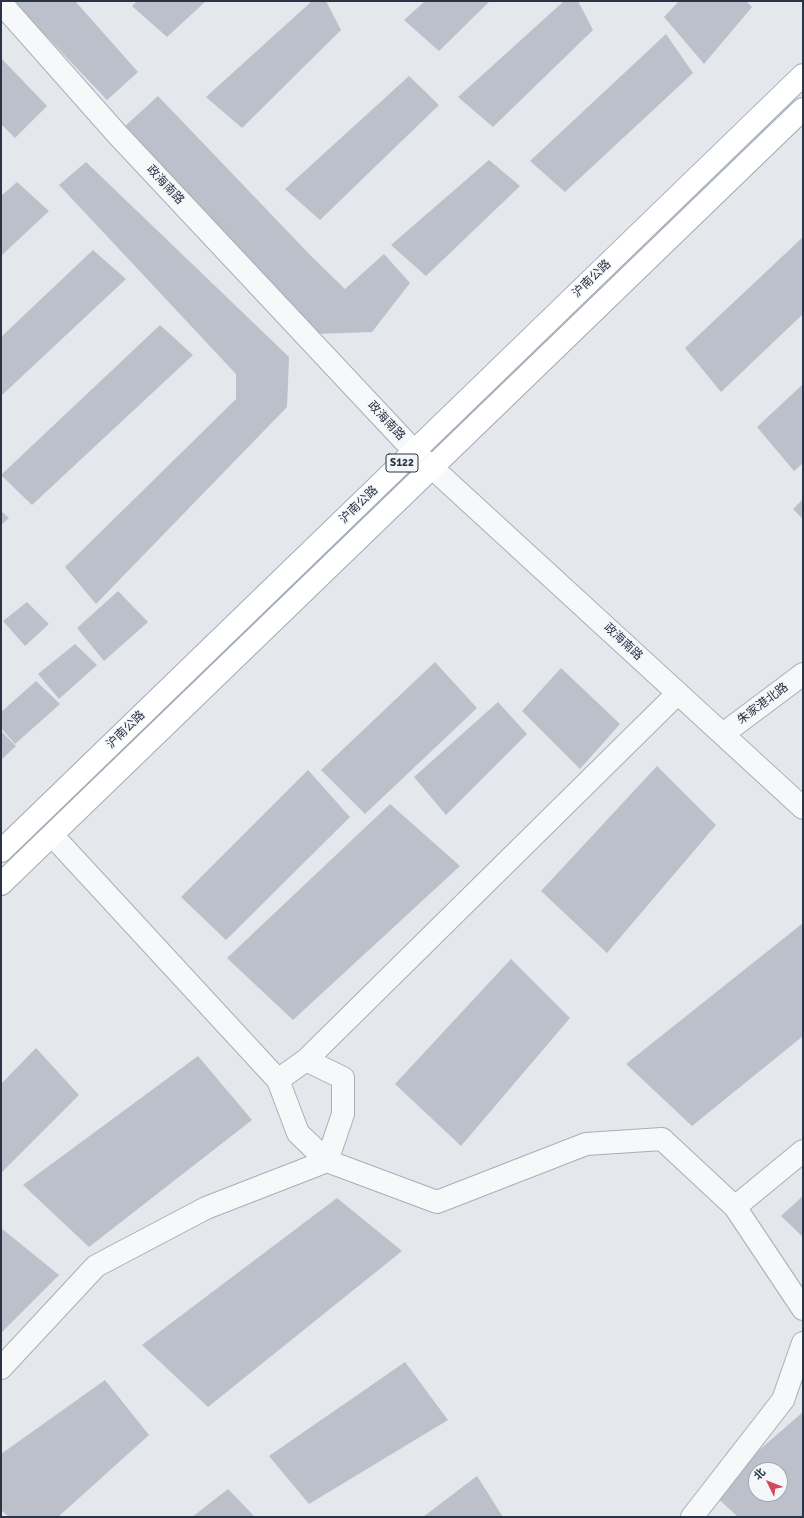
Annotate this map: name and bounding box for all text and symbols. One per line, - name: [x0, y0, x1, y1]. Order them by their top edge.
- street label: 政海南路: [143, 163, 187, 207]
- street label: 沪南公路: [570, 257, 614, 301]
- street label: 政海南路: [364, 399, 408, 443]
- road number: S122: [386, 454, 418, 472]
- street label: 沪南公路: [337, 483, 381, 527]
- street label: 政海南路: [601, 620, 645, 664]
- street label: 朱家港北路: [735, 680, 791, 728]
- street label: 沪南公路: [104, 708, 148, 752]
- north arrow: [748, 1462, 788, 1502]
- text: 北: [751, 1466, 768, 1483]

